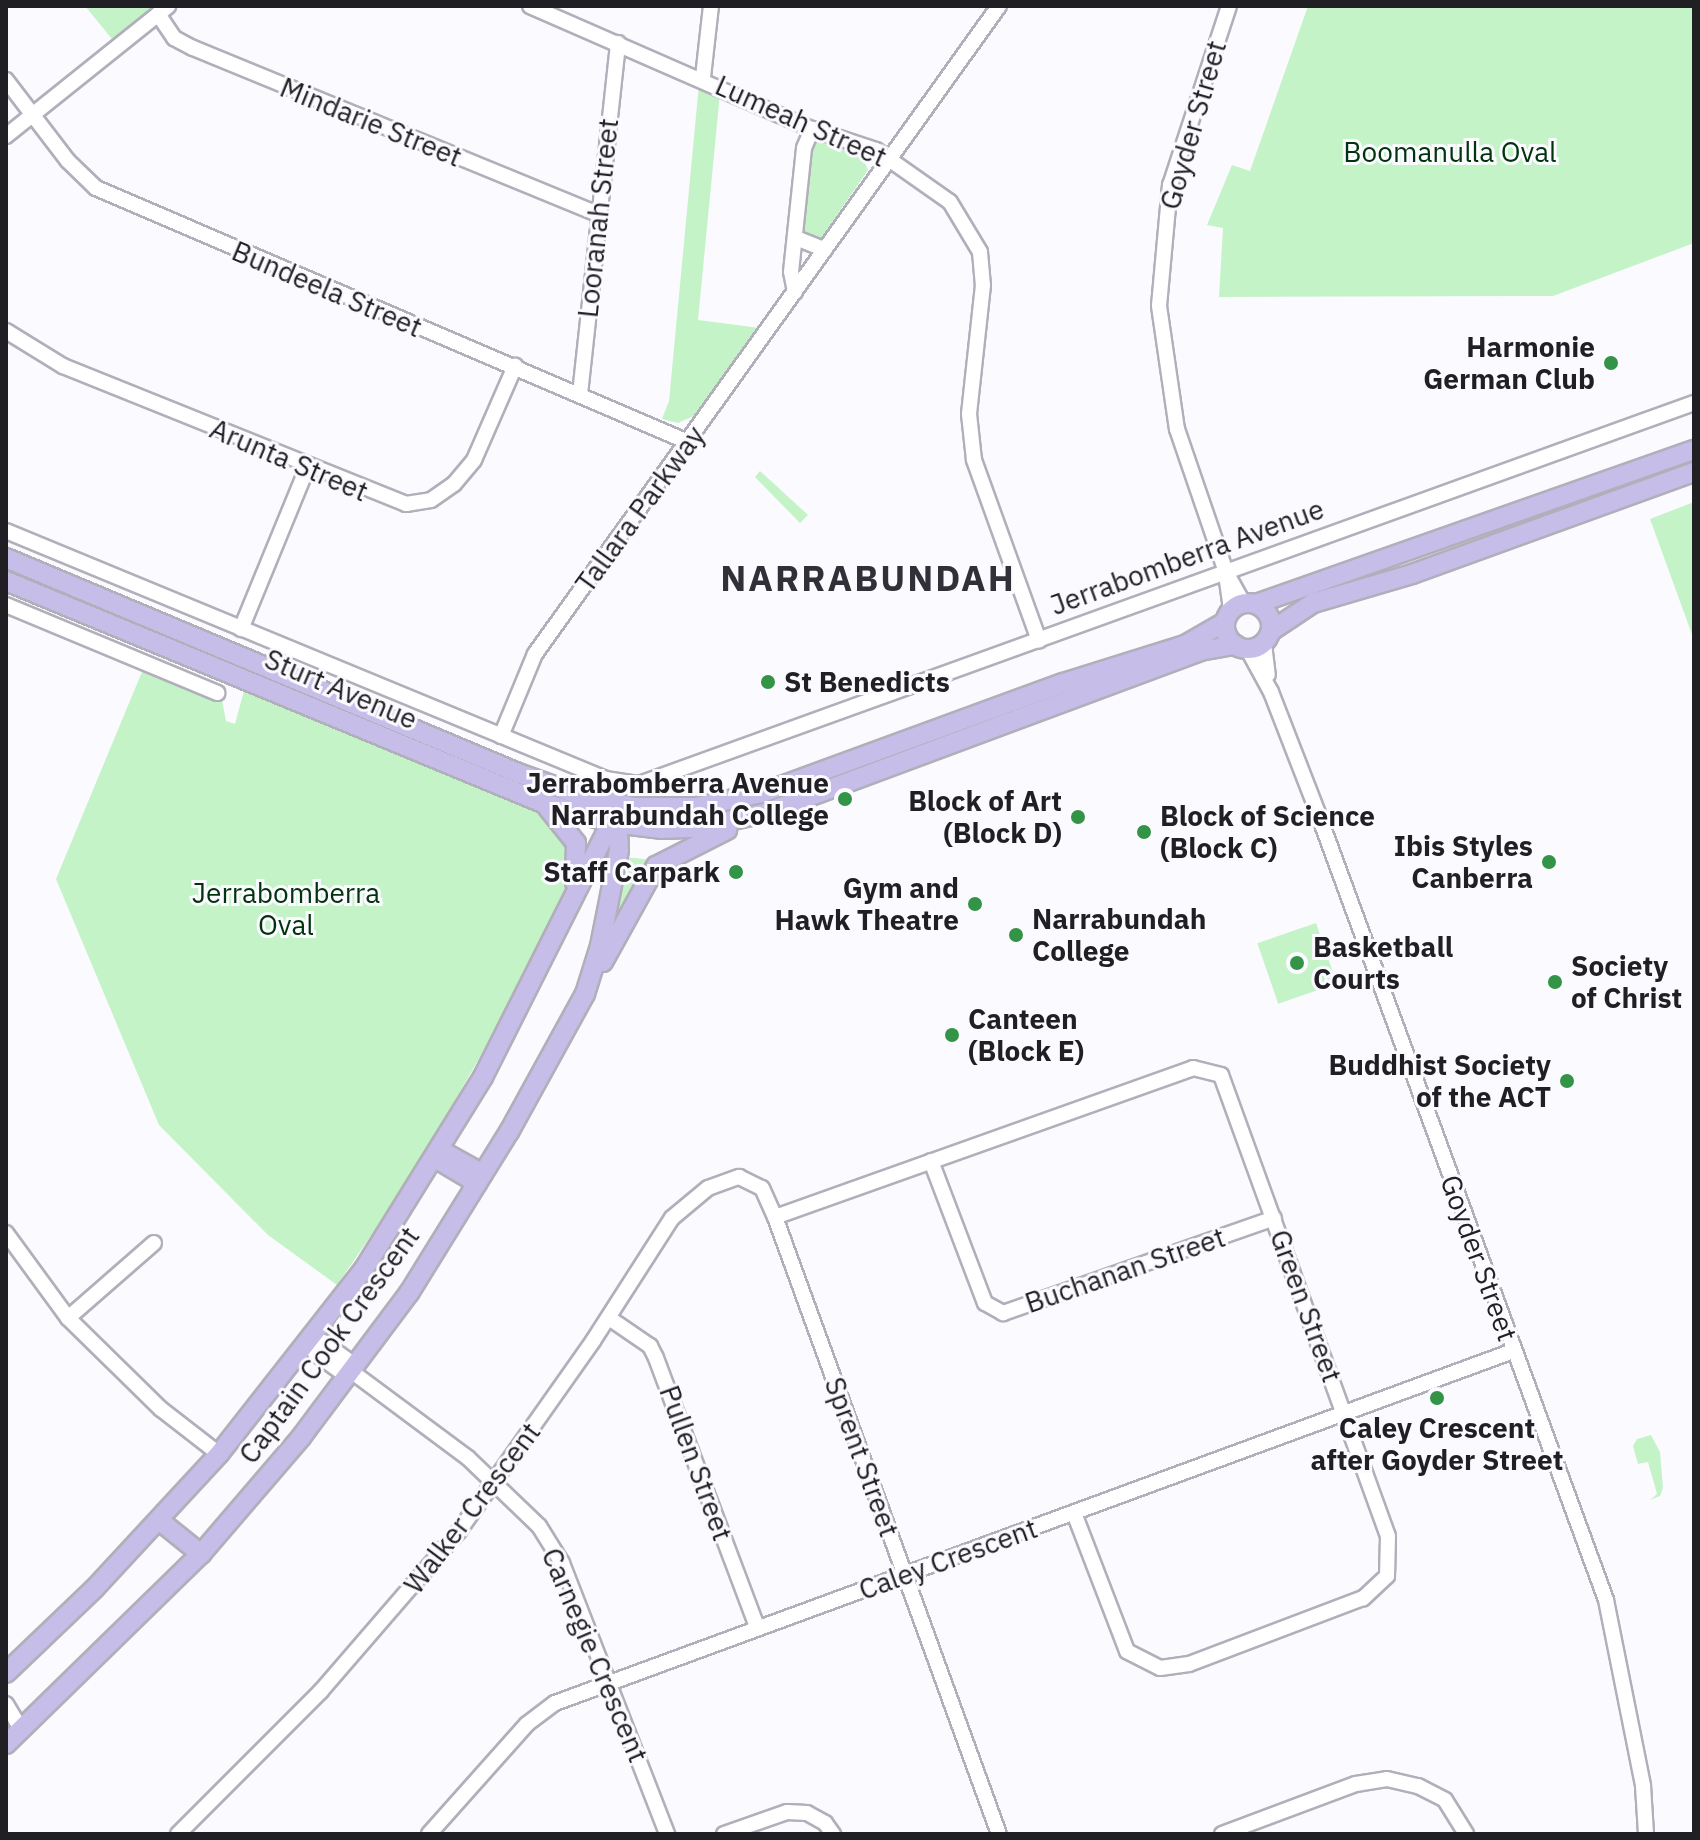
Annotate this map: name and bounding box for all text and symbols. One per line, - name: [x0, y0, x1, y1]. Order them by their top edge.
- street label: Goyder Street: [1153, 37, 1233, 213]
- street label: Lumeah Street: [710, 68, 892, 174]
- street label: Mindarie Street: [275, 70, 467, 174]
- street label: Looranah Street: [571, 117, 625, 319]
- park label: Boomanulla Oval: [1343, 135, 1557, 169]
- street label: Bundeela Street: [227, 234, 427, 344]
- place label: Harmonie German Club: [1423, 330, 1595, 396]
- marker: Harmonie German Club: [1602, 354, 1620, 372]
- street label: Arunta Street: [205, 412, 373, 508]
- street label: Tallara Parkway: [568, 419, 712, 599]
- street label: Jerrabomberra Avenue: [1046, 492, 1328, 622]
- district label: NARRABUNDAH: [720, 556, 1016, 600]
- street label: Sturt Avenue: [260, 642, 422, 736]
- place label: St Benedicts: [784, 665, 950, 699]
- marker: St Benedicts: [759, 673, 777, 691]
- place label: Jerrabomberra Avenue Narrabundah College: [526, 766, 829, 832]
- place label: Block of Art (Block D): [908, 784, 1062, 850]
- marker: Jerrabomberra Avenue Narrabundah College: [836, 790, 854, 808]
- place label: Block of Science (Block C): [1160, 799, 1375, 865]
- marker: Block of Art (Block D): [1069, 808, 1087, 826]
- marker: Block of Science (Block C): [1135, 823, 1153, 841]
- place label: Ibis Styles Canberra: [1394, 829, 1533, 895]
- marker: Ibis Styles Canberra: [1540, 853, 1558, 871]
- place label: Staff Carpark: [543, 855, 720, 889]
- marker: Staff Carpark: [727, 863, 745, 881]
- place label: Gym and Hawk Theatre: [774, 871, 959, 937]
- park label: Jerrabomberra Oval: [192, 876, 380, 942]
- marker: Gym and Hawk Theatre: [966, 895, 984, 913]
- place label: Narrabundah College: [1032, 902, 1206, 968]
- marker: Narrabundah College: [1007, 926, 1025, 944]
- place label: Basketball Courts: [1313, 930, 1453, 996]
- place label: Society of Christ: [1571, 949, 1682, 1015]
- marker: Basketball Courts: [1288, 954, 1306, 972]
- marker: Society of Christ: [1546, 973, 1564, 991]
- place label: Canteen (Block E): [968, 1002, 1084, 1068]
- marker: Canteen (Block E): [943, 1026, 961, 1044]
- place label: Buddhist Society of the ACT: [1329, 1048, 1551, 1114]
- marker: Buddhist Society of the ACT: [1558, 1072, 1576, 1090]
- street label: Goyder Street: [1433, 1170, 1525, 1346]
- street label: Captain Cook Crescent: [232, 1220, 426, 1470]
- street label: Buchanan Street: [1021, 1220, 1229, 1320]
- street label: Green Street: [1263, 1225, 1349, 1387]
- street label: Sprent Street: [818, 1373, 906, 1541]
- street label: Pullen Street: [652, 1381, 740, 1545]
- marker: Caley Crescent after Goyder Street: [1428, 1389, 1446, 1407]
- place label: Caley Crescent after Goyder Street: [1311, 1411, 1563, 1477]
- street label: Walker Crescent: [397, 1416, 547, 1600]
- street label: Caley Crescent: [854, 1511, 1042, 1607]
- street label: Carnegie Crescent: [535, 1543, 655, 1767]

